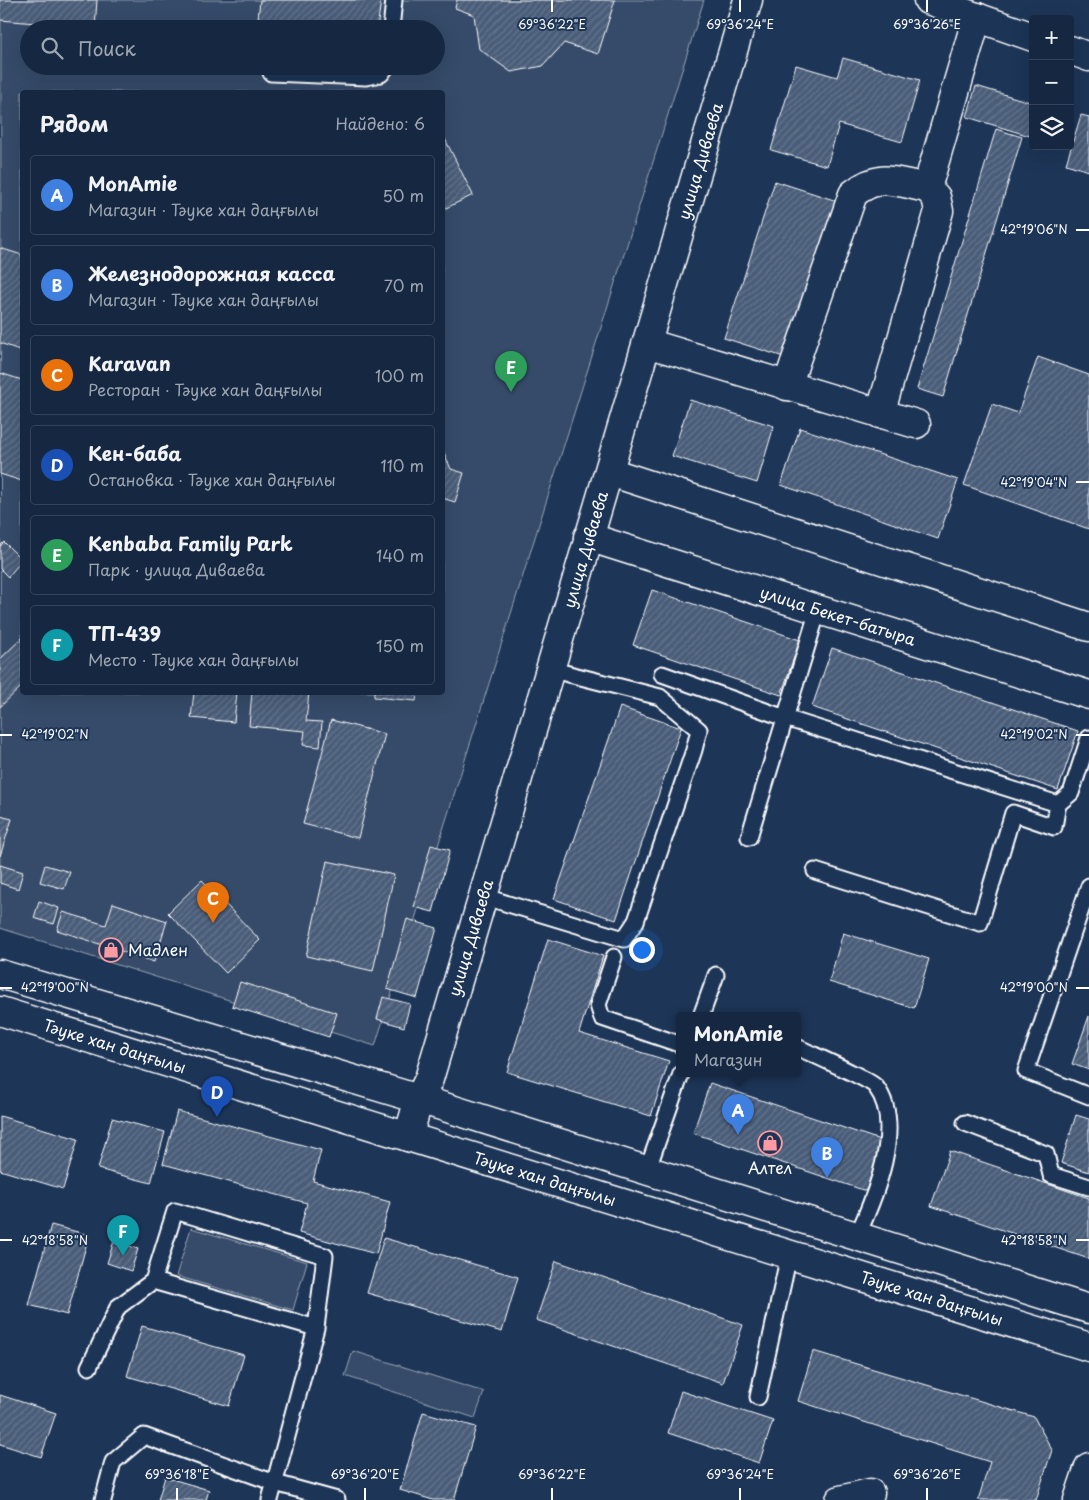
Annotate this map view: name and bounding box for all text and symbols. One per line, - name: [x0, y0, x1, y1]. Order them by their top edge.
- text: 69°36'22"E: [518, 15, 586, 33]
- text: 69°36'24"E: [706, 15, 774, 33]
- text: 69°36'26"E: [893, 15, 961, 33]
- map controls: [1029, 15, 1074, 150]
- button: +: [1029, 15, 1074, 60]
- search box: [20, 20, 445, 75]
- icon: search: [38, 34, 66, 62]
- text: Поиск: [78, 34, 136, 62]
- button: −: [1029, 60, 1074, 105]
- street label: улица Диваева: [671, 100, 728, 222]
- button: layers: [1029, 105, 1074, 150]
- text: Рядом: [40, 107, 108, 139]
- text: Найдено: 6: [335, 111, 425, 135]
- text: MonAmie: [88, 169, 177, 197]
- text: A: [51, 183, 63, 207]
- text: 50 m: [383, 183, 424, 207]
- text: Магазин · Тәуке хан даңғылы: [88, 197, 319, 221]
- text: 42°19'06"N: [1000, 220, 1068, 238]
- text: Железнодорожная касса: [88, 259, 335, 287]
- text: B: [52, 273, 62, 297]
- text: 70 m: [384, 273, 424, 297]
- text: Магазин · Тәуке хан даңғылы: [88, 287, 319, 311]
- text: Karavan: [88, 349, 171, 377]
- pin: E: [495, 351, 527, 392]
- text: C: [51, 363, 63, 387]
- text: 100 m: [375, 363, 424, 387]
- text: Ресторан · Тәуке хан даңғылы: [88, 377, 322, 401]
- text: Кен-баба: [88, 439, 182, 467]
- text: D: [51, 453, 63, 477]
- text: 110 m: [381, 453, 424, 477]
- text: Остановка · Тәуке хан даңғылы: [88, 467, 336, 491]
- text: 42°19'04"N: [1001, 473, 1067, 491]
- street label: улица Диваева: [556, 488, 613, 611]
- text: Kenbaba Family Park: [88, 529, 293, 557]
- text: E: [52, 543, 62, 567]
- text: 140 m: [376, 543, 424, 567]
- text: Парк · улица Диваева: [88, 557, 265, 581]
- street label: улица Бекет-батыра: [757, 579, 919, 651]
- text: ТП-439: [88, 619, 161, 647]
- text: F: [52, 633, 62, 657]
- text: 150 m: [376, 633, 424, 657]
- text: Место · Тәуке хан даңғылы: [88, 647, 299, 671]
- text: 42°19'02"N: [21, 725, 89, 743]
- text: 42°19'02"N: [1000, 725, 1068, 743]
- street label: улица Диваева: [441, 876, 498, 999]
- pin: C: [197, 882, 229, 923]
- shop icon: Мадлен: [98, 937, 124, 963]
- place label: Мадлен: [128, 937, 188, 961]
- your location: [629, 937, 655, 963]
- text: 42°19'00"N: [21, 978, 89, 996]
- text: 42°19'00"N: [1000, 978, 1068, 996]
- street label: Тәуке хан даңғылы: [41, 1012, 189, 1079]
- popup: [676, 1012, 801, 1077]
- text: MonAmie: [694, 1019, 783, 1047]
- text: Магазин: [694, 1047, 762, 1071]
- pin: D: [201, 1076, 233, 1117]
- pin: A: [722, 1094, 754, 1135]
- shop icon: Алтел: [757, 1130, 783, 1156]
- pin: B: [811, 1137, 843, 1178]
- street label: Тәуке хан даңғылы: [471, 1145, 619, 1211]
- place label: Алтел: [748, 1155, 792, 1179]
- pin: F: [107, 1215, 139, 1256]
- text: 42°18'58"N: [22, 1231, 88, 1249]
- text: 42°18'58"N: [1001, 1231, 1067, 1249]
- street label: Тәуке хан даңғылы: [858, 1264, 1006, 1331]
- text: 69°36'18"E: [145, 1465, 209, 1483]
- text: 69°36'20"E: [331, 1465, 399, 1483]
- text: 69°36'22"E: [518, 1465, 586, 1483]
- text: 69°36'24"E: [706, 1465, 774, 1483]
- text: 69°36'26"E: [893, 1465, 961, 1483]

